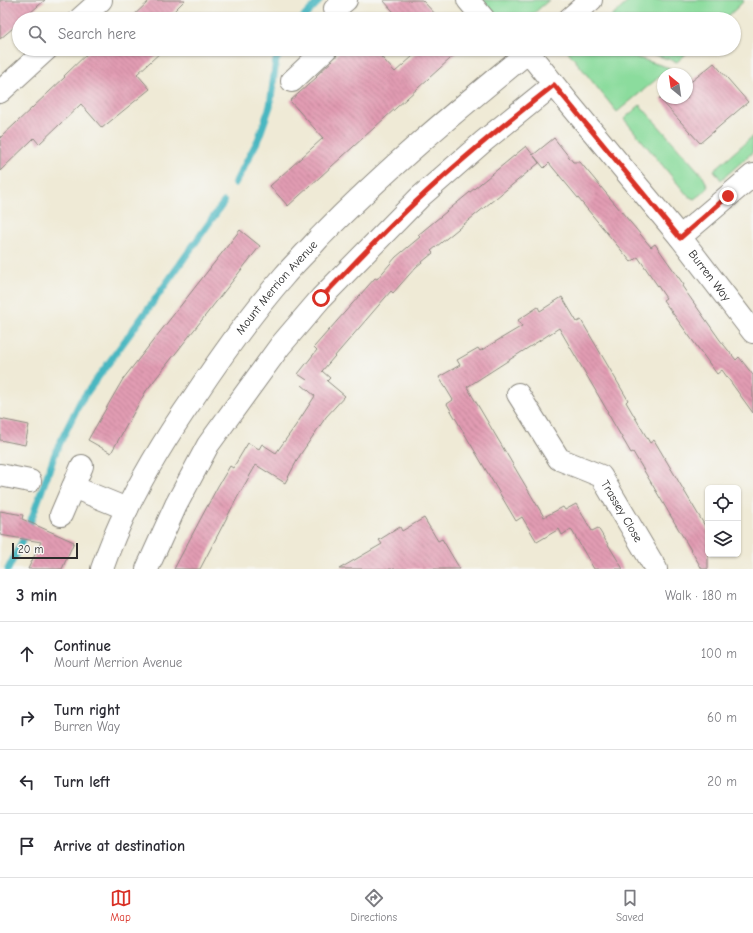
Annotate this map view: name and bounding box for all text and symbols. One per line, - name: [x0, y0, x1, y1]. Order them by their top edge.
- search box: [12, 12, 741, 56]
- icon: search: [26, 23, 48, 45]
- text: Search here: [58, 25, 136, 43]
- north arrow: [657, 68, 693, 104]
- route end: [719, 187, 737, 205]
- street label: Mount Merrion Avenue: [233, 238, 320, 337]
- street label: Burren Way: [686, 247, 734, 304]
- route start: [312, 289, 330, 307]
- street label: Trassey Close: [598, 478, 646, 545]
- map controls: [705, 485, 741, 557]
- button: locate: [705, 485, 741, 521]
- button: layers: [705, 521, 741, 557]
- scale bar: [12, 541, 78, 560]
- text: 20 m: [18, 543, 43, 556]
- text: 3 min: [16, 586, 57, 605]
- text: Walk · 180 m: [665, 588, 737, 603]
- text: Continue: [54, 637, 111, 655]
- icon: ahead: [16, 643, 38, 665]
- text: 100 m: [701, 646, 737, 661]
- text: Mount Merrion Avenue: [54, 655, 182, 670]
- text: Turn right: [54, 701, 120, 719]
- icon: right: [16, 707, 38, 729]
- text: 60 m: [707, 710, 737, 725]
- text: Burren Way: [54, 719, 120, 734]
- icon: left: [16, 771, 38, 793]
- text: Turn left: [54, 773, 110, 791]
- text: 20 m: [707, 774, 737, 789]
- icon: arrive: [16, 835, 38, 857]
- text: Arrive at destination: [54, 837, 185, 855]
- tab: Map: [110, 887, 132, 924]
- tab: Directions: [351, 887, 397, 924]
- tab: Saved: [616, 887, 643, 924]

